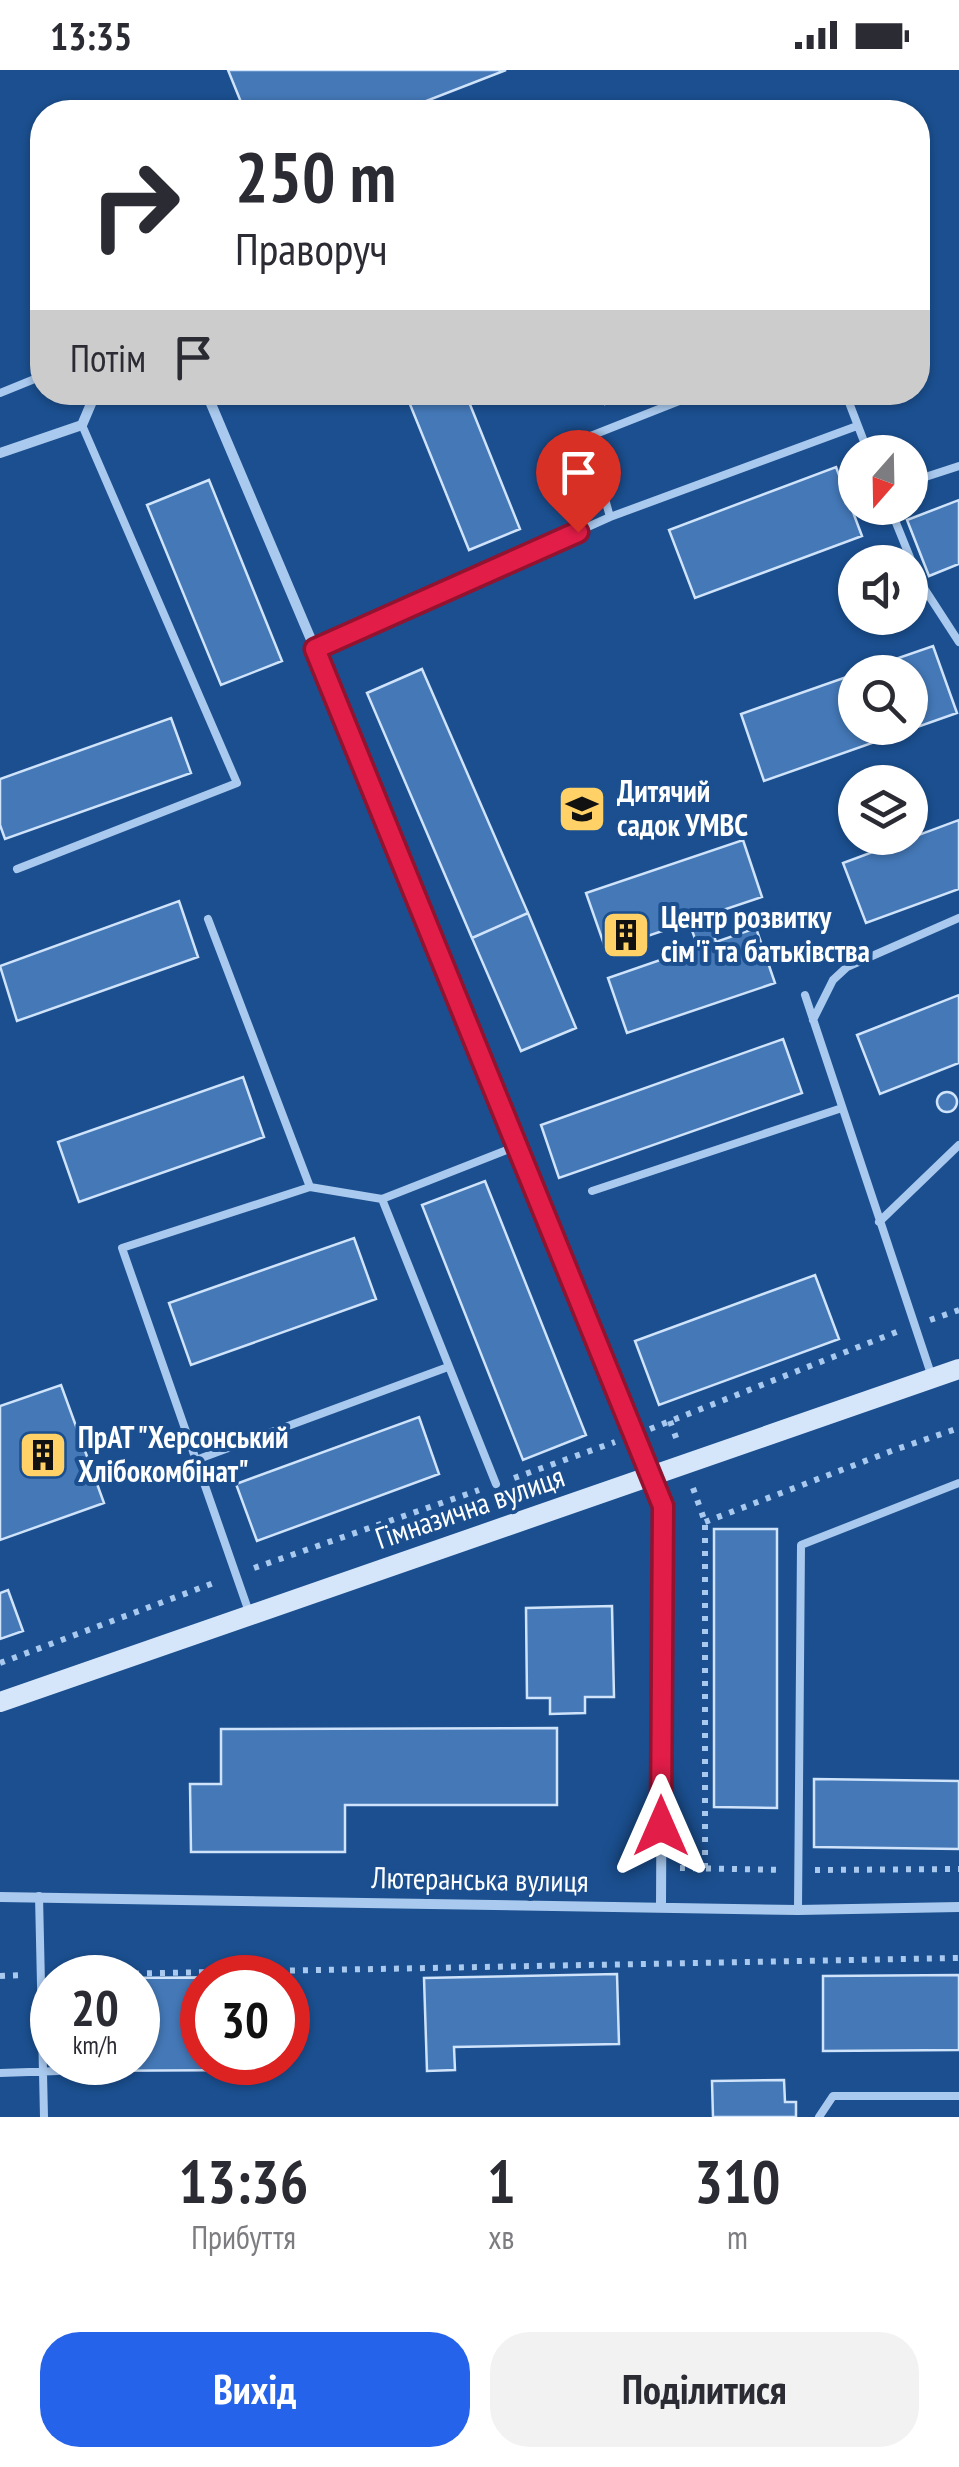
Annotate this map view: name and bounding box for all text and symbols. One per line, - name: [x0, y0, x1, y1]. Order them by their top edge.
- text: 13:35: [50, 11, 132, 60]
- text: 250 m: [235, 131, 396, 221]
- icon: right: [70, 140, 200, 270]
- text: Праворуч: [235, 219, 388, 277]
- icon: arrive: [166, 330, 221, 385]
- text: Потім: [70, 333, 146, 382]
- pin: [536, 430, 621, 533]
- north arrow: [838, 435, 928, 525]
- map controls: [838, 435, 928, 855]
- icon: arrive: [551, 445, 606, 500]
- button: sound: [838, 545, 928, 635]
- button: search: [838, 655, 928, 745]
- button: layers: [838, 765, 928, 855]
- place label: Дитячий садок УМВС: [617, 771, 748, 844]
- school or university icon: Дитячий садок УМВС: [556, 783, 608, 835]
- place label: Центр розвитку сім'ї та батьківства: [661, 897, 870, 970]
- building icon: Центр розвитку сім'ї та батьківства: [600, 909, 652, 961]
- place label: ПрАТ "Херсонський Хлібокомбінат": [78, 1417, 288, 1490]
- building icon: ПрАТ "Херсонський Хлібокомбінат": [17, 1429, 69, 1481]
- street label: Гімназична вулиця: [370, 1456, 569, 1557]
- position arrow: [609, 1774, 713, 1878]
- street label: Лютеранська вулиця: [370, 1857, 589, 1900]
- speed limit sign: 30: [180, 1955, 310, 2085]
- text: 20: [71, 1975, 119, 2040]
- text: km/h: [73, 2029, 117, 2061]
- text: 13:36: [179, 2142, 308, 2220]
- text: 1: [487, 2142, 516, 2220]
- text: 310: [694, 2142, 780, 2220]
- text: Прибуття: [191, 2216, 296, 2258]
- text: хв: [488, 2216, 514, 2258]
- text: m: [727, 2216, 748, 2258]
- button: Вихід: [40, 2332, 470, 2447]
- button: Поділитися: [490, 2332, 919, 2447]

